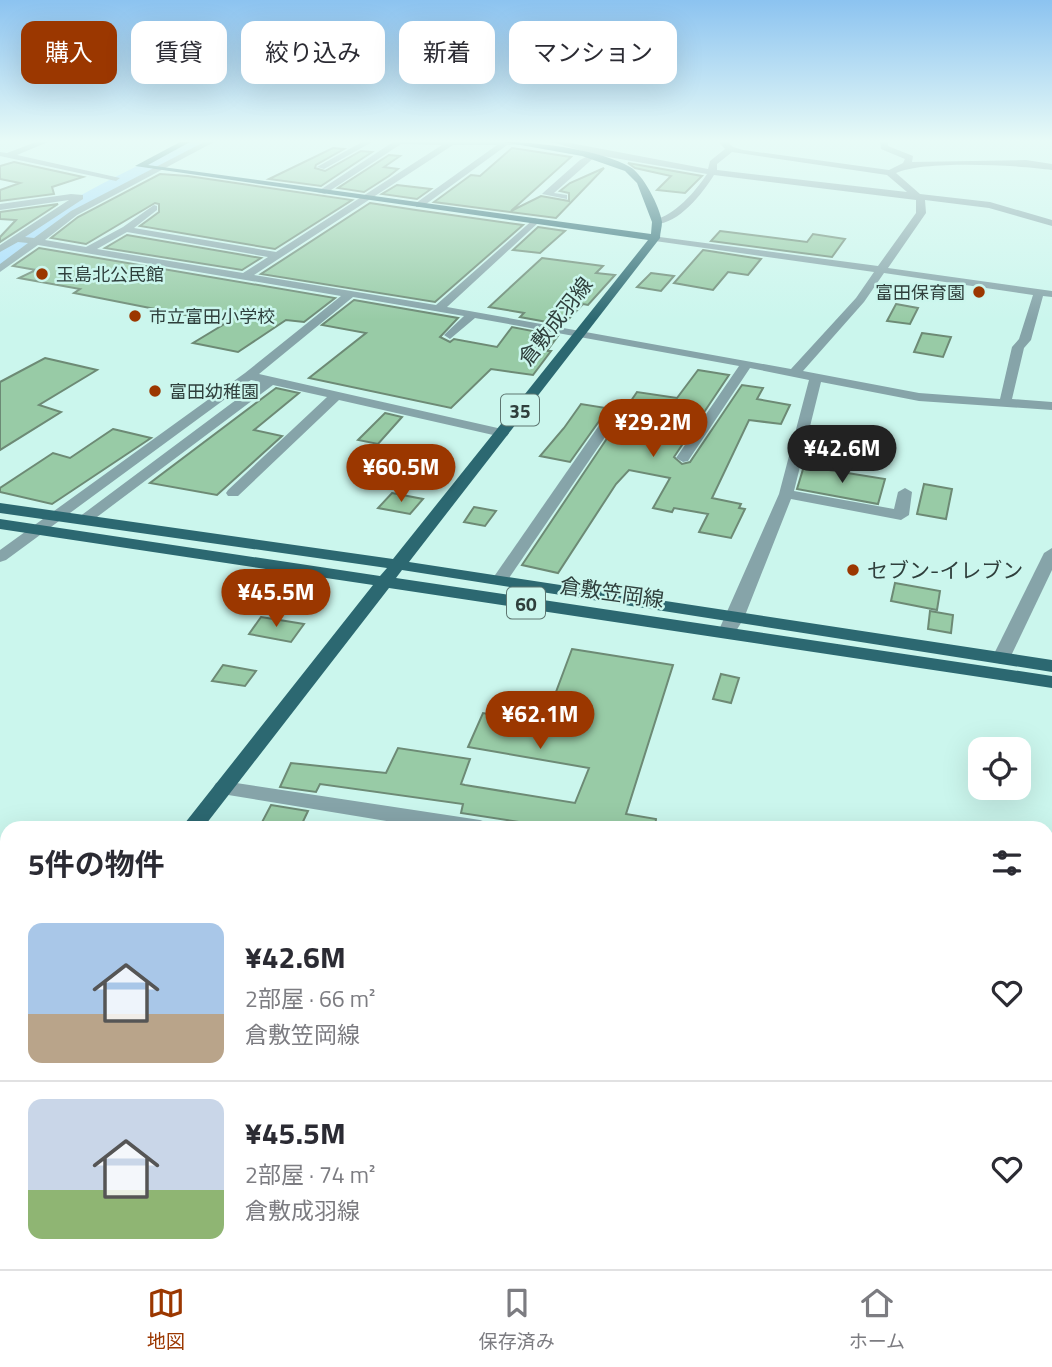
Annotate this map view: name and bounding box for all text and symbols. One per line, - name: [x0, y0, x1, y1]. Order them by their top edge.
- chip: 購入: [21, 21, 117, 84]
- chip: 賃貸: [131, 21, 227, 84]
- chip: 絞り込み: [241, 21, 385, 84]
- chip: 新着: [399, 21, 495, 84]
- chip: マンション: [509, 21, 677, 84]
- place label: 玉島北公民館: [56, 261, 164, 288]
- marker: 玉島北公民館: [34, 266, 50, 282]
- street label: 倉敷成羽線: [510, 270, 600, 372]
- place label: 富田保育園: [875, 279, 965, 306]
- marker: 富田保育園: [971, 284, 987, 300]
- place label: 市立富田小学校: [149, 303, 275, 330]
- marker: 市立富田小学校: [127, 308, 143, 324]
- place label: 富田幼稚園: [169, 378, 259, 405]
- marker: 富田幼稚園: [147, 383, 163, 399]
- road number: 35: [501, 394, 539, 426]
- pin: ¥29.2M: [596, 400, 710, 459]
- text: ¥29.2M: [614, 404, 692, 439]
- pin: ¥42.6M: [785, 426, 899, 485]
- text: ¥42.6M: [803, 430, 881, 465]
- pin: ¥60.5M: [344, 444, 458, 504]
- text: ¥60.5M: [362, 449, 440, 484]
- place label: セブン-イレブン: [867, 554, 1023, 586]
- marker: セブン-イレブン: [845, 562, 861, 578]
- street label: 倉敷笠岡線: [558, 569, 666, 615]
- pin: ¥45.5M: [219, 570, 333, 629]
- text: ¥45.5M: [237, 574, 315, 609]
- road number: 60: [507, 588, 545, 618]
- pin: ¥62.1M: [483, 692, 597, 751]
- text: ¥62.1M: [501, 696, 579, 731]
- map controls: [968, 737, 1031, 800]
- button: locate: [968, 737, 1031, 800]
- text: 5件の物件: [28, 841, 165, 887]
- icon: filters: [988, 844, 1026, 882]
- text: ¥42.6M: [245, 934, 346, 980]
- icon: home: [84, 951, 168, 1035]
- icon: heart: [988, 974, 1026, 1012]
- text: 2部屋 · 66 m²: [245, 981, 375, 1016]
- text: 倉敷笠岡線: [245, 1017, 360, 1052]
- text: ¥45.5M: [245, 1110, 346, 1156]
- icon: home: [84, 1127, 168, 1211]
- icon: heart: [988, 1150, 1026, 1188]
- text: 2部屋 · 74 m²: [245, 1157, 375, 1192]
- text: 倉敷成羽線: [245, 1193, 360, 1228]
- tab: 地図: [147, 1284, 185, 1355]
- tab: 保存済み: [479, 1284, 555, 1355]
- tab: ホーム: [849, 1284, 905, 1355]

